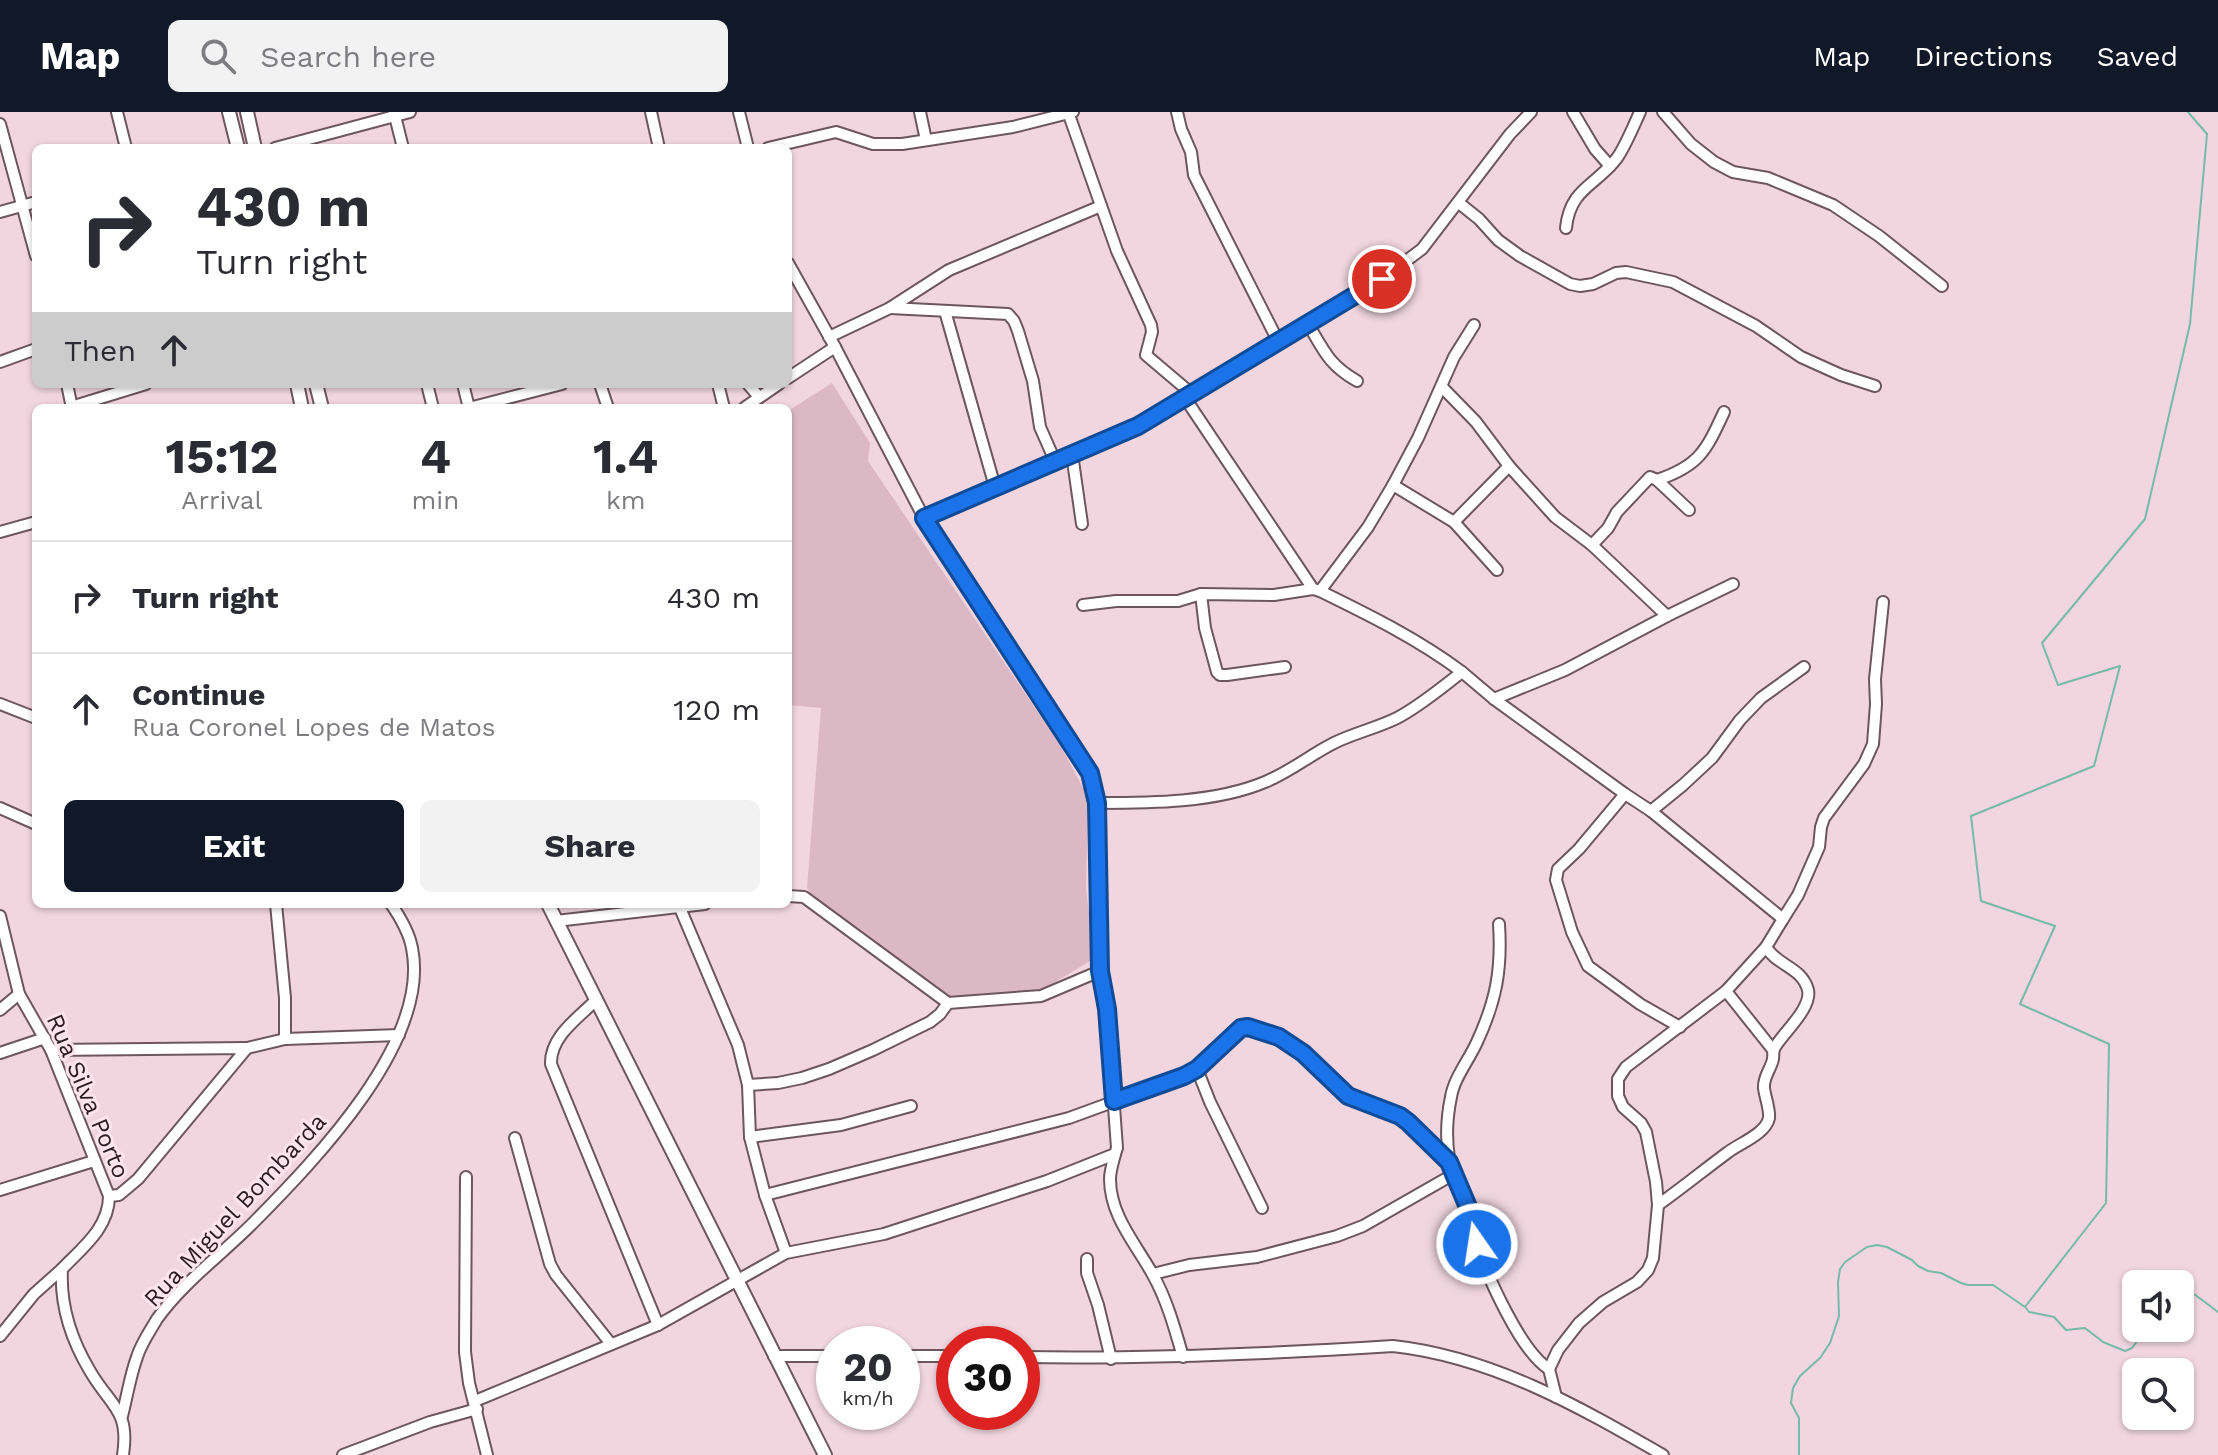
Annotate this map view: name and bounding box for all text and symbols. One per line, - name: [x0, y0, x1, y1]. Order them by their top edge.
- search box: [168, 20, 728, 92]
- text: Map: [40, 34, 120, 78]
- icon: search: [196, 34, 240, 78]
- text: Search here: [260, 39, 436, 74]
- text: Map: [1813, 40, 1870, 73]
- text: Directions: [1914, 40, 2053, 73]
- text: Saved: [2097, 40, 2178, 73]
- text: 430 m: [196, 174, 370, 240]
- icon: right: [64, 176, 168, 280]
- text: Turn right: [196, 241, 367, 283]
- pin: [1348, 245, 1416, 313]
- icon: arrive: [1360, 257, 1404, 301]
- icon: ahead: [152, 328, 196, 372]
- text: Then: [64, 333, 136, 368]
- text: 15:12: [166, 428, 278, 485]
- text: 4: [420, 428, 451, 485]
- text: 1.4: [593, 428, 658, 485]
- text: Arrival: [181, 485, 262, 515]
- text: min: [412, 485, 459, 515]
- text: km: [606, 485, 645, 515]
- icon: right: [64, 575, 108, 619]
- text: Turn right: [132, 580, 278, 615]
- text: 430 m: [667, 580, 760, 615]
- text: Continue: [132, 677, 265, 712]
- icon: ahead: [64, 687, 108, 731]
- text: 120 m: [673, 692, 760, 727]
- text: Rua Coronel Lopes de Matos: [132, 712, 496, 742]
- button: Exit: [64, 800, 404, 892]
- button: Share: [420, 800, 760, 892]
- street label: Rua Silva Porto: [41, 1010, 135, 1182]
- street label: Rua Miguel Bombarda: [138, 1107, 332, 1313]
- position arrow: [1435, 1202, 1519, 1286]
- map controls: [2122, 1270, 2194, 1430]
- button: sound: [2122, 1270, 2194, 1342]
- speed limit sign: 30: [936, 1326, 1040, 1430]
- text: 20: [843, 1344, 893, 1391]
- button: search: [2122, 1358, 2194, 1430]
- text: km/h: [842, 1386, 894, 1410]

